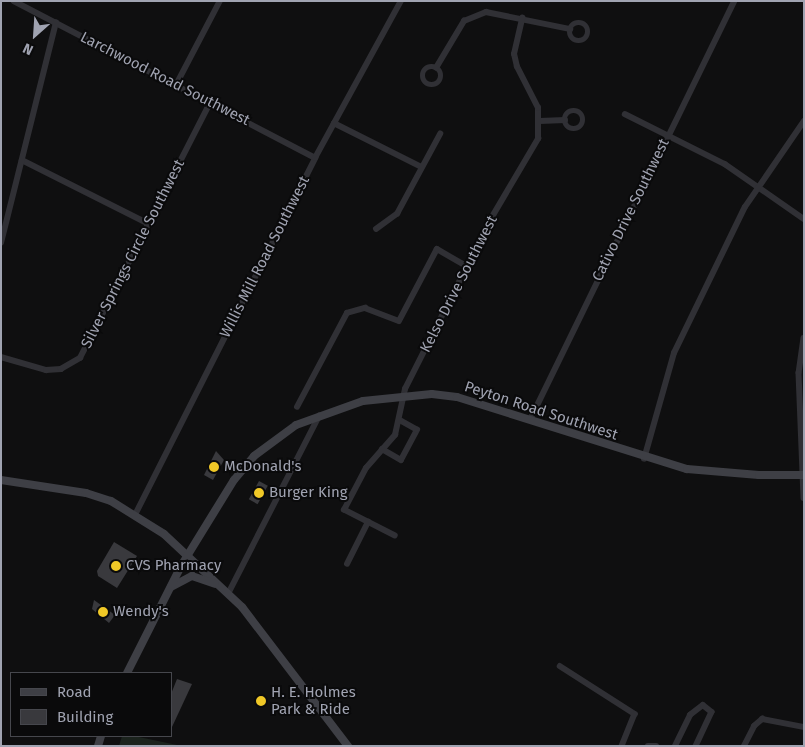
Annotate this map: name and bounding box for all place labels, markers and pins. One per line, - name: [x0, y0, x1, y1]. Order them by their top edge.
- place label: McDonald's: [224, 458, 301, 476]
- marker: McDonald's: [208, 461, 220, 473]
- place label: Burger King: [269, 484, 348, 502]
- marker: Burger King: [253, 487, 265, 499]
- place label: CVS Pharmacy: [126, 557, 221, 575]
- marker: CVS Pharmacy: [110, 560, 122, 572]
- place label: Wendy's: [113, 603, 169, 621]
- marker: Wendy's: [97, 606, 109, 618]
- place label: H. E. Holmes Park & Ride: [271, 683, 356, 718]
- marker: H. E. Holmes Park & Ride: [255, 695, 267, 707]

